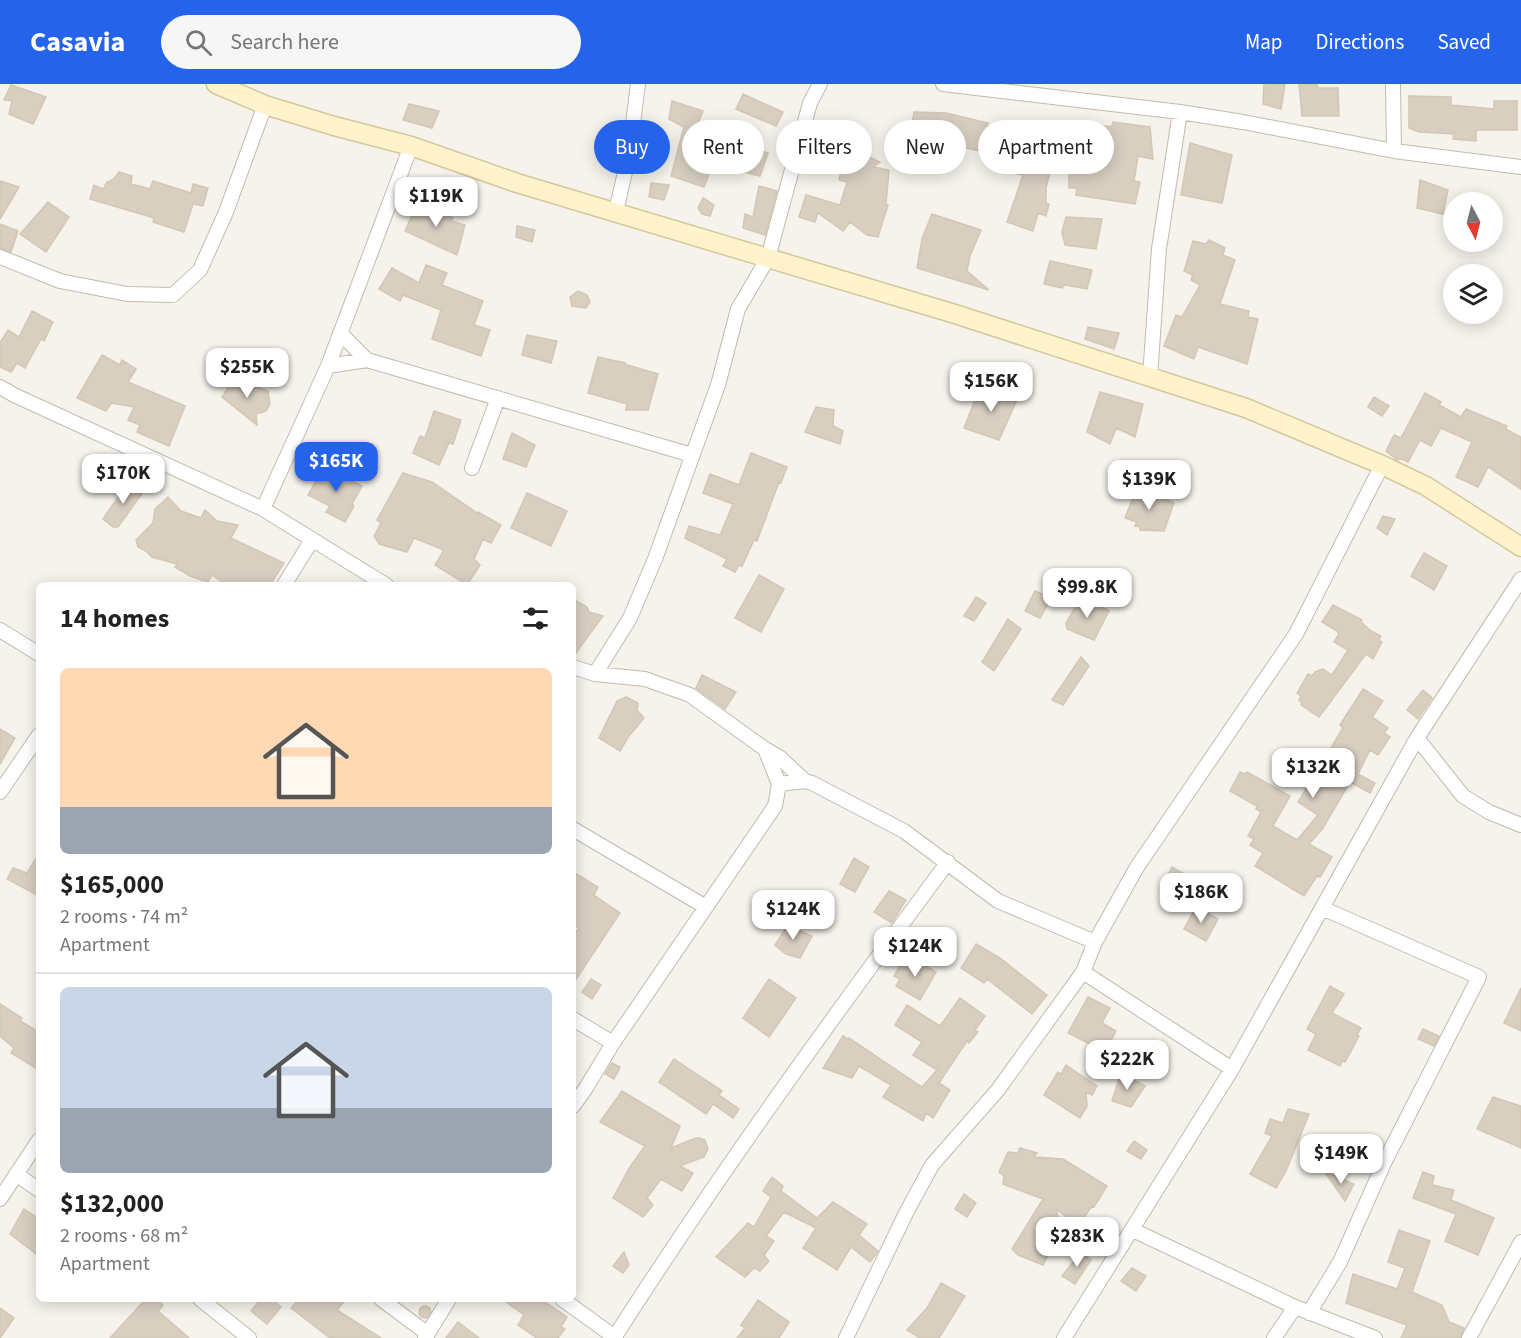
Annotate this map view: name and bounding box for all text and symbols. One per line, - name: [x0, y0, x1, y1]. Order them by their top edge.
- search box: [161, 15, 581, 69]
- text: Casavia: [30, 22, 125, 62]
- icon: search: [182, 26, 215, 59]
- text: Search here: [230, 26, 339, 58]
- text: Map: [1245, 27, 1283, 57]
- text: Directions: [1316, 27, 1404, 57]
- text: Saved: [1437, 27, 1491, 57]
- chip: Buy: [594, 120, 670, 174]
- chip: Rent: [682, 120, 764, 174]
- chip: Filters: [776, 120, 872, 174]
- chip: New: [884, 120, 966, 174]
- chip: Apartment: [978, 120, 1114, 174]
- pin: $119K: [394, 177, 478, 228]
- text: $119K: [409, 182, 463, 210]
- north arrow: [1443, 192, 1503, 252]
- map controls: [1443, 192, 1503, 324]
- button: layers: [1443, 264, 1503, 324]
- pin: $255K: [205, 348, 289, 399]
- text: $255K: [220, 353, 274, 381]
- pin: $156K: [949, 362, 1033, 413]
- text: $156K: [964, 367, 1018, 395]
- pin: $165K: [294, 442, 378, 493]
- text: $165K: [309, 447, 363, 475]
- pin: $170K: [81, 454, 165, 505]
- text: $170K: [96, 459, 150, 487]
- pin: $139K: [1107, 460, 1191, 511]
- text: $139K: [1122, 465, 1176, 493]
- pin: $99.8K: [1038, 568, 1136, 619]
- text: $99.8K: [1057, 573, 1117, 601]
- text: 14 homes: [60, 600, 169, 637]
- icon: filters: [519, 602, 552, 635]
- icon: home: [252, 707, 360, 815]
- pin: $132K: [1271, 748, 1355, 799]
- text: $132K: [1286, 753, 1340, 781]
- text: $165,000: [60, 866, 164, 903]
- pin: $186K: [1159, 873, 1243, 924]
- text: $186K: [1174, 878, 1228, 906]
- pin: $124K: [751, 890, 835, 941]
- text: $124K: [766, 895, 820, 923]
- text: 2 rooms · 74 m²: [60, 903, 188, 931]
- pin: $124K: [873, 927, 957, 978]
- text: Apartment: [60, 931, 150, 959]
- text: $124K: [888, 932, 942, 960]
- icon: home: [252, 1026, 360, 1134]
- pin: $222K: [1085, 1040, 1169, 1091]
- text: $222K: [1100, 1045, 1154, 1073]
- pin: $149K: [1299, 1134, 1383, 1185]
- text: $149K: [1314, 1139, 1368, 1167]
- text: $132,000: [60, 1185, 164, 1222]
- pin: $283K: [1035, 1217, 1119, 1268]
- text: 2 rooms · 68 m²: [60, 1222, 188, 1250]
- text: $283K: [1050, 1222, 1104, 1250]
- text: Apartment: [60, 1250, 150, 1278]

